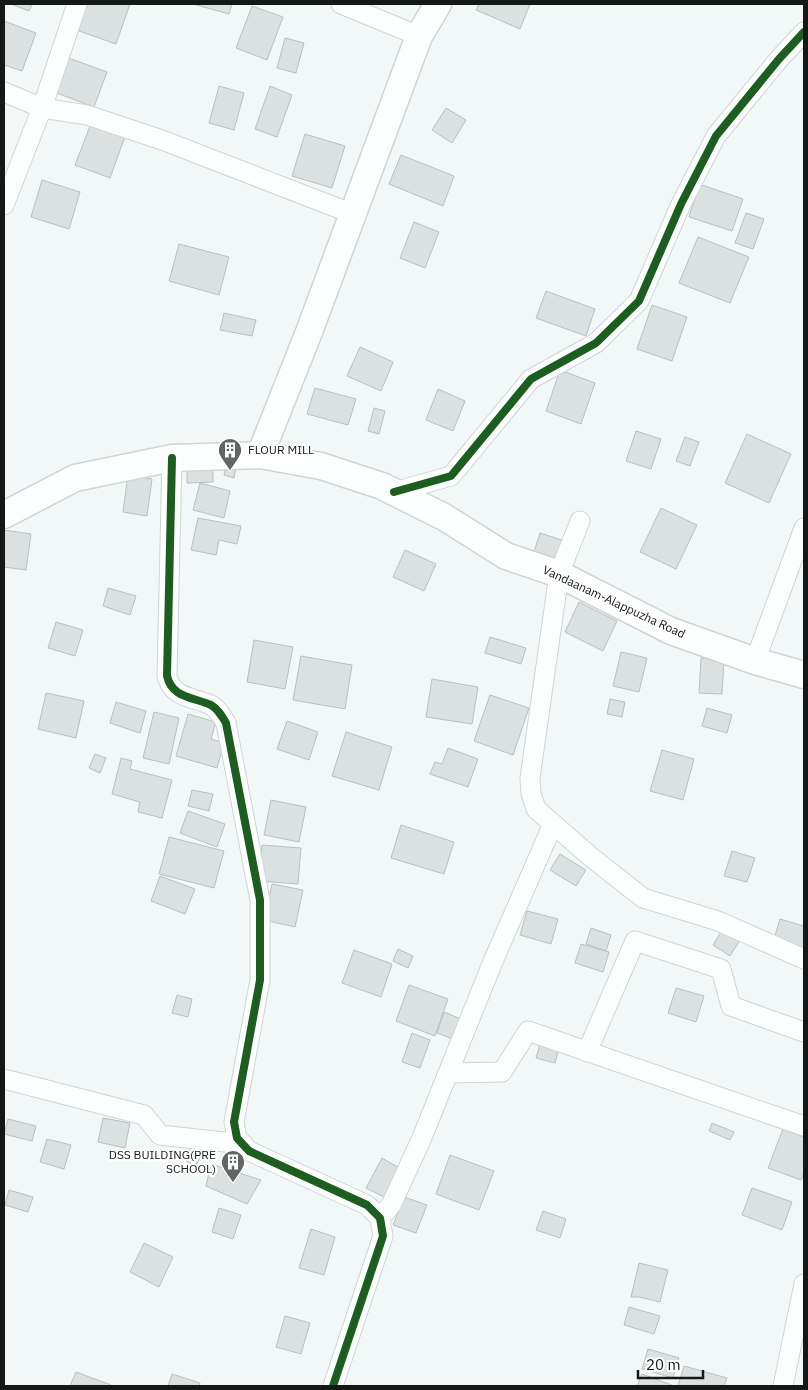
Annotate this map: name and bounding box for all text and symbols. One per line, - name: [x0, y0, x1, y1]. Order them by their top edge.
- building icon: FLOUR MILL: [217, 437, 243, 471]
- place label: FLOUR MILL: [248, 442, 314, 457]
- street label: Vandaanam-Alappuzha Road: [541, 562, 688, 641]
- place label: DSS BUILDING(PRE SCHOOL): [109, 1147, 216, 1176]
- building icon: DSS BUILDING(PRE SCHOOL): [220, 1149, 246, 1183]
- scale bar: [638, 1348, 703, 1380]
- text: 20 m: [646, 1355, 681, 1374]

